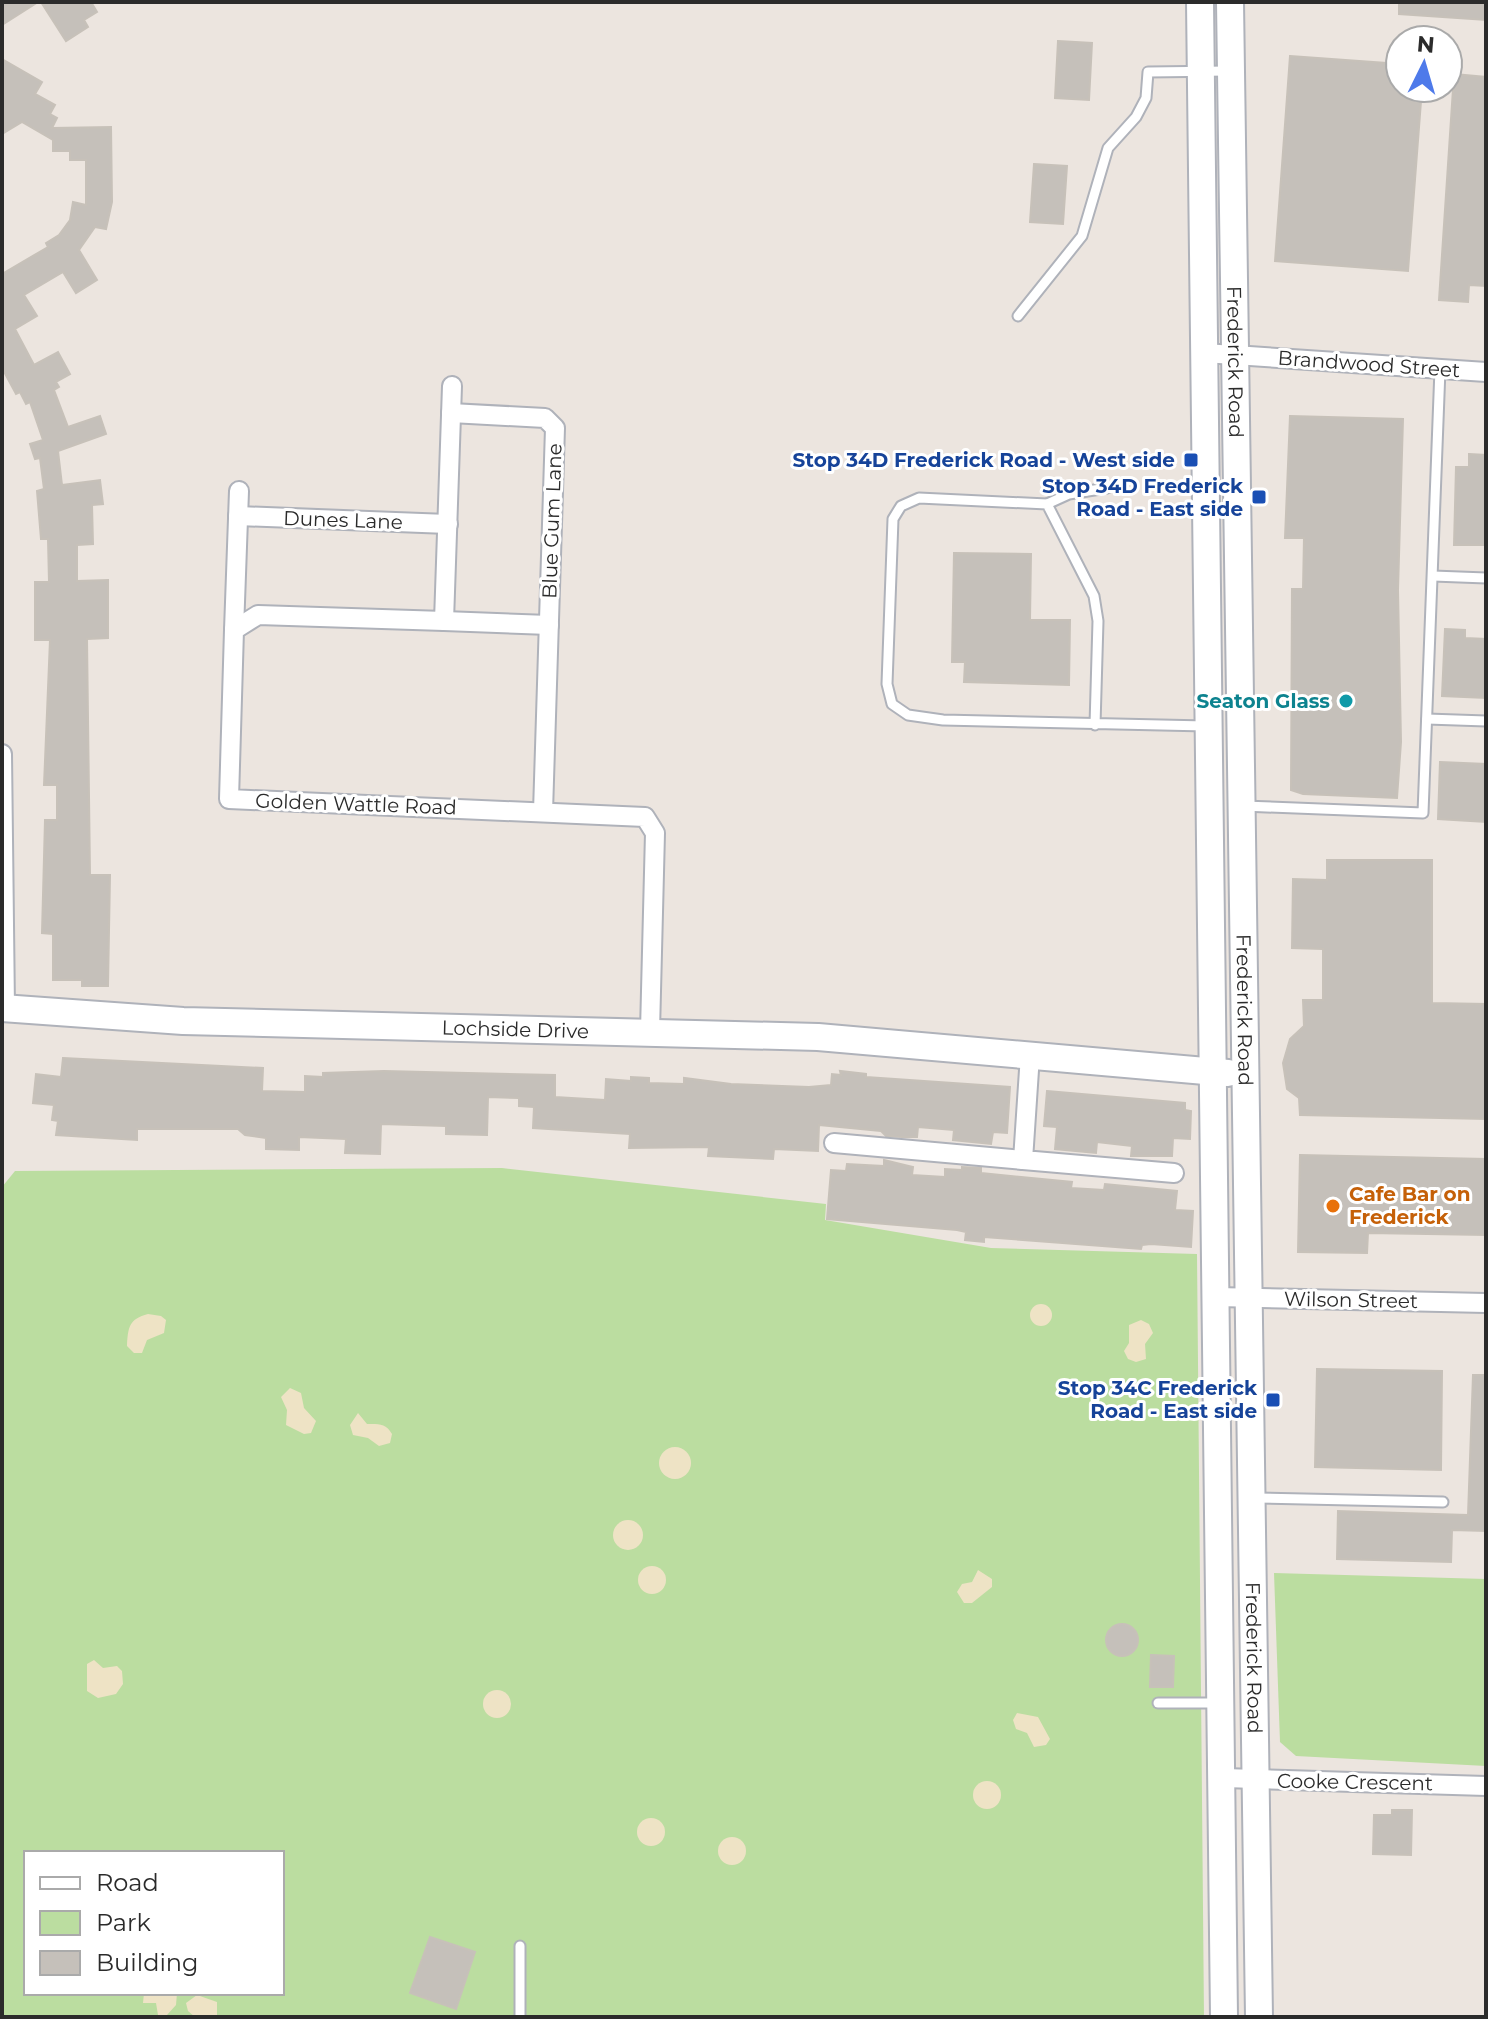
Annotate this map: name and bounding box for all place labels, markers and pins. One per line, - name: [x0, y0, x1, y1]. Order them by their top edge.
- place label: Stop 34D Frederick Road - West side: [793, 448, 1175, 472]
- marker: Stop 34D Frederick Road - West side: [1182, 451, 1200, 469]
- place label: Stop 34D Frederick Road - East side: [1042, 474, 1244, 521]
- marker: Stop 34D Frederick Road - East side: [1250, 488, 1268, 506]
- place label: Seaton Glass: [1197, 689, 1330, 713]
- marker: Seaton Glass: [1337, 692, 1355, 710]
- place label: Cafe Bar on Frederick: [1349, 1182, 1470, 1229]
- marker: Cafe Bar on Frederick: [1324, 1197, 1342, 1215]
- place label: Stop 34C Frederick Road - East side: [1058, 1376, 1258, 1423]
- marker: Stop 34C Frederick Road - East side: [1264, 1391, 1282, 1409]

